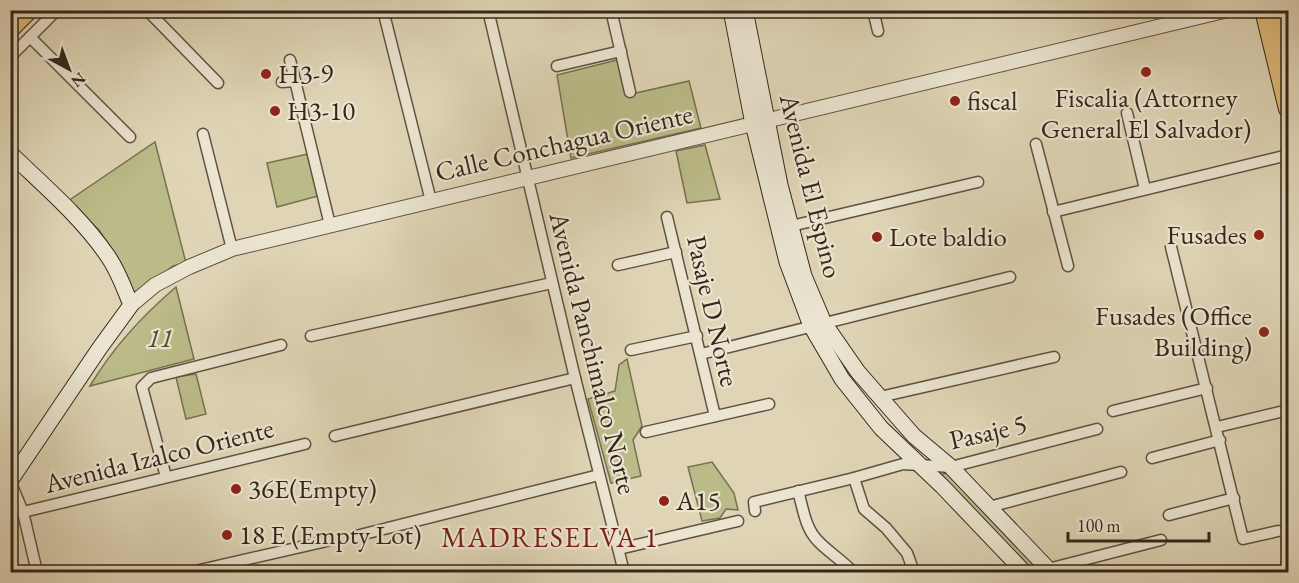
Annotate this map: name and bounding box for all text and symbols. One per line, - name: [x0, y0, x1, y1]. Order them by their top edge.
- north arrow: [39, 39, 99, 99]
- place label: H3-9: [278, 56, 333, 91]
- marker: Fiscalia (Attorney General El Salvador): [1139, 65, 1153, 79]
- marker: H3-9: [259, 67, 273, 81]
- text: N: [67, 68, 90, 92]
- place label: Fiscalia (Attorney General El Salvador): [1041, 80, 1251, 146]
- place label: fiscal: [967, 83, 1018, 118]
- street label: Avenida El Espino: [771, 89, 851, 282]
- place label: H3-10: [287, 93, 355, 128]
- marker: fiscal: [948, 94, 962, 108]
- street label: Calle Conchagua Oriente: [432, 96, 696, 189]
- marker: H3-10: [268, 104, 282, 118]
- street label: Avenida Panchimalco Norte: [541, 207, 645, 498]
- place label: Fusades: [1167, 217, 1247, 252]
- place label: Lote baldio: [889, 219, 1007, 254]
- marker: Fusades: [1252, 228, 1266, 242]
- marker: Lote baldio: [870, 230, 884, 244]
- street label: Pasaje D Norte: [679, 232, 748, 390]
- place label: Fusades (Office Building): [1095, 298, 1252, 364]
- park label: 11: [147, 320, 173, 355]
- marker: Fusades (Office Building): [1257, 325, 1271, 339]
- street label: Pasaje 5: [946, 406, 1030, 457]
- street label: Avenida Izalco Oriente: [40, 410, 277, 501]
- place label: 36E(Empty): [248, 471, 377, 506]
- marker: 36E(Empty): [229, 482, 243, 496]
- place label: A15: [675, 483, 721, 518]
- marker: A15: [657, 494, 671, 508]
- scale bar: [1068, 505, 1209, 543]
- text: 100 m: [1077, 514, 1121, 537]
- place label: 18 E (Empty Lot): [239, 517, 422, 552]
- district label: MADRESELVA 1: [441, 519, 659, 555]
- marker: 18 E (Empty Lot): [220, 528, 234, 542]

